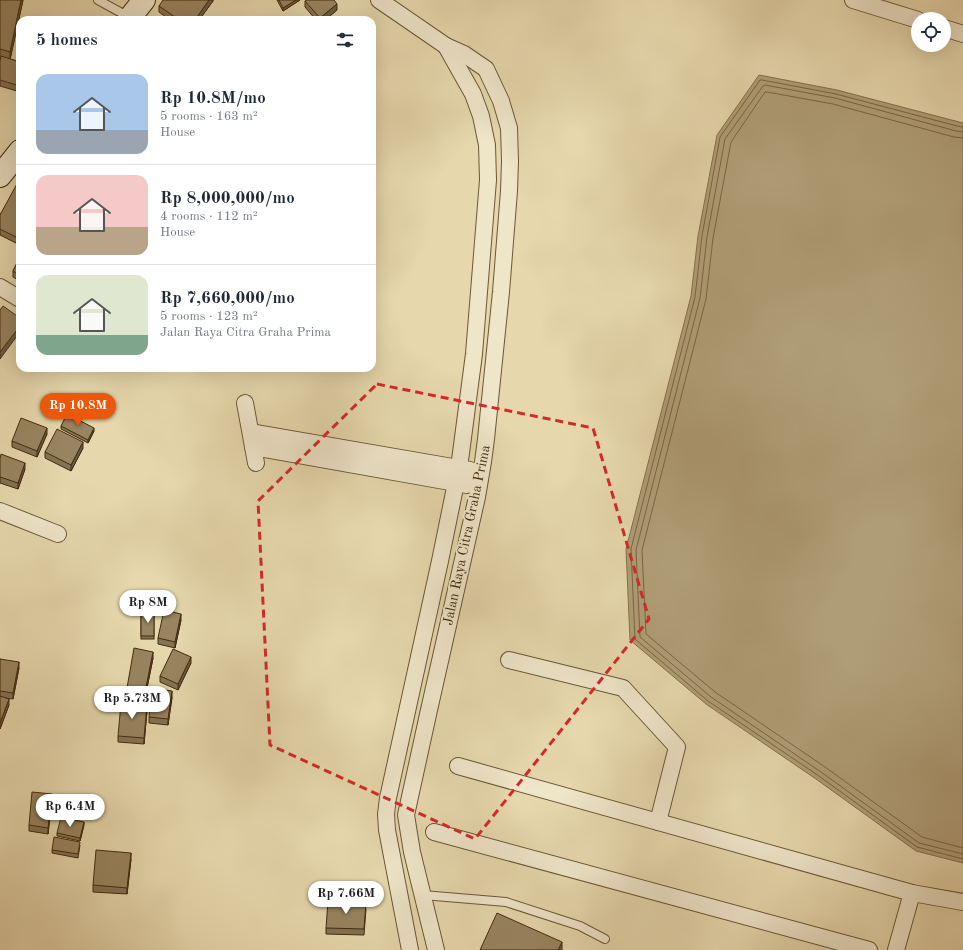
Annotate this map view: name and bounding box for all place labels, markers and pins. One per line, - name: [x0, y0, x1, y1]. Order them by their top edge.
- pin: Rp 10.8M: [37, 393, 119, 427]
- pin: Rp 8M: [120, 590, 176, 624]
- pin: Rp 5.73M: [91, 686, 173, 720]
- pin: Rp 6.4M: [33, 794, 107, 828]
- pin: Rp 7.66M: [305, 881, 387, 915]

